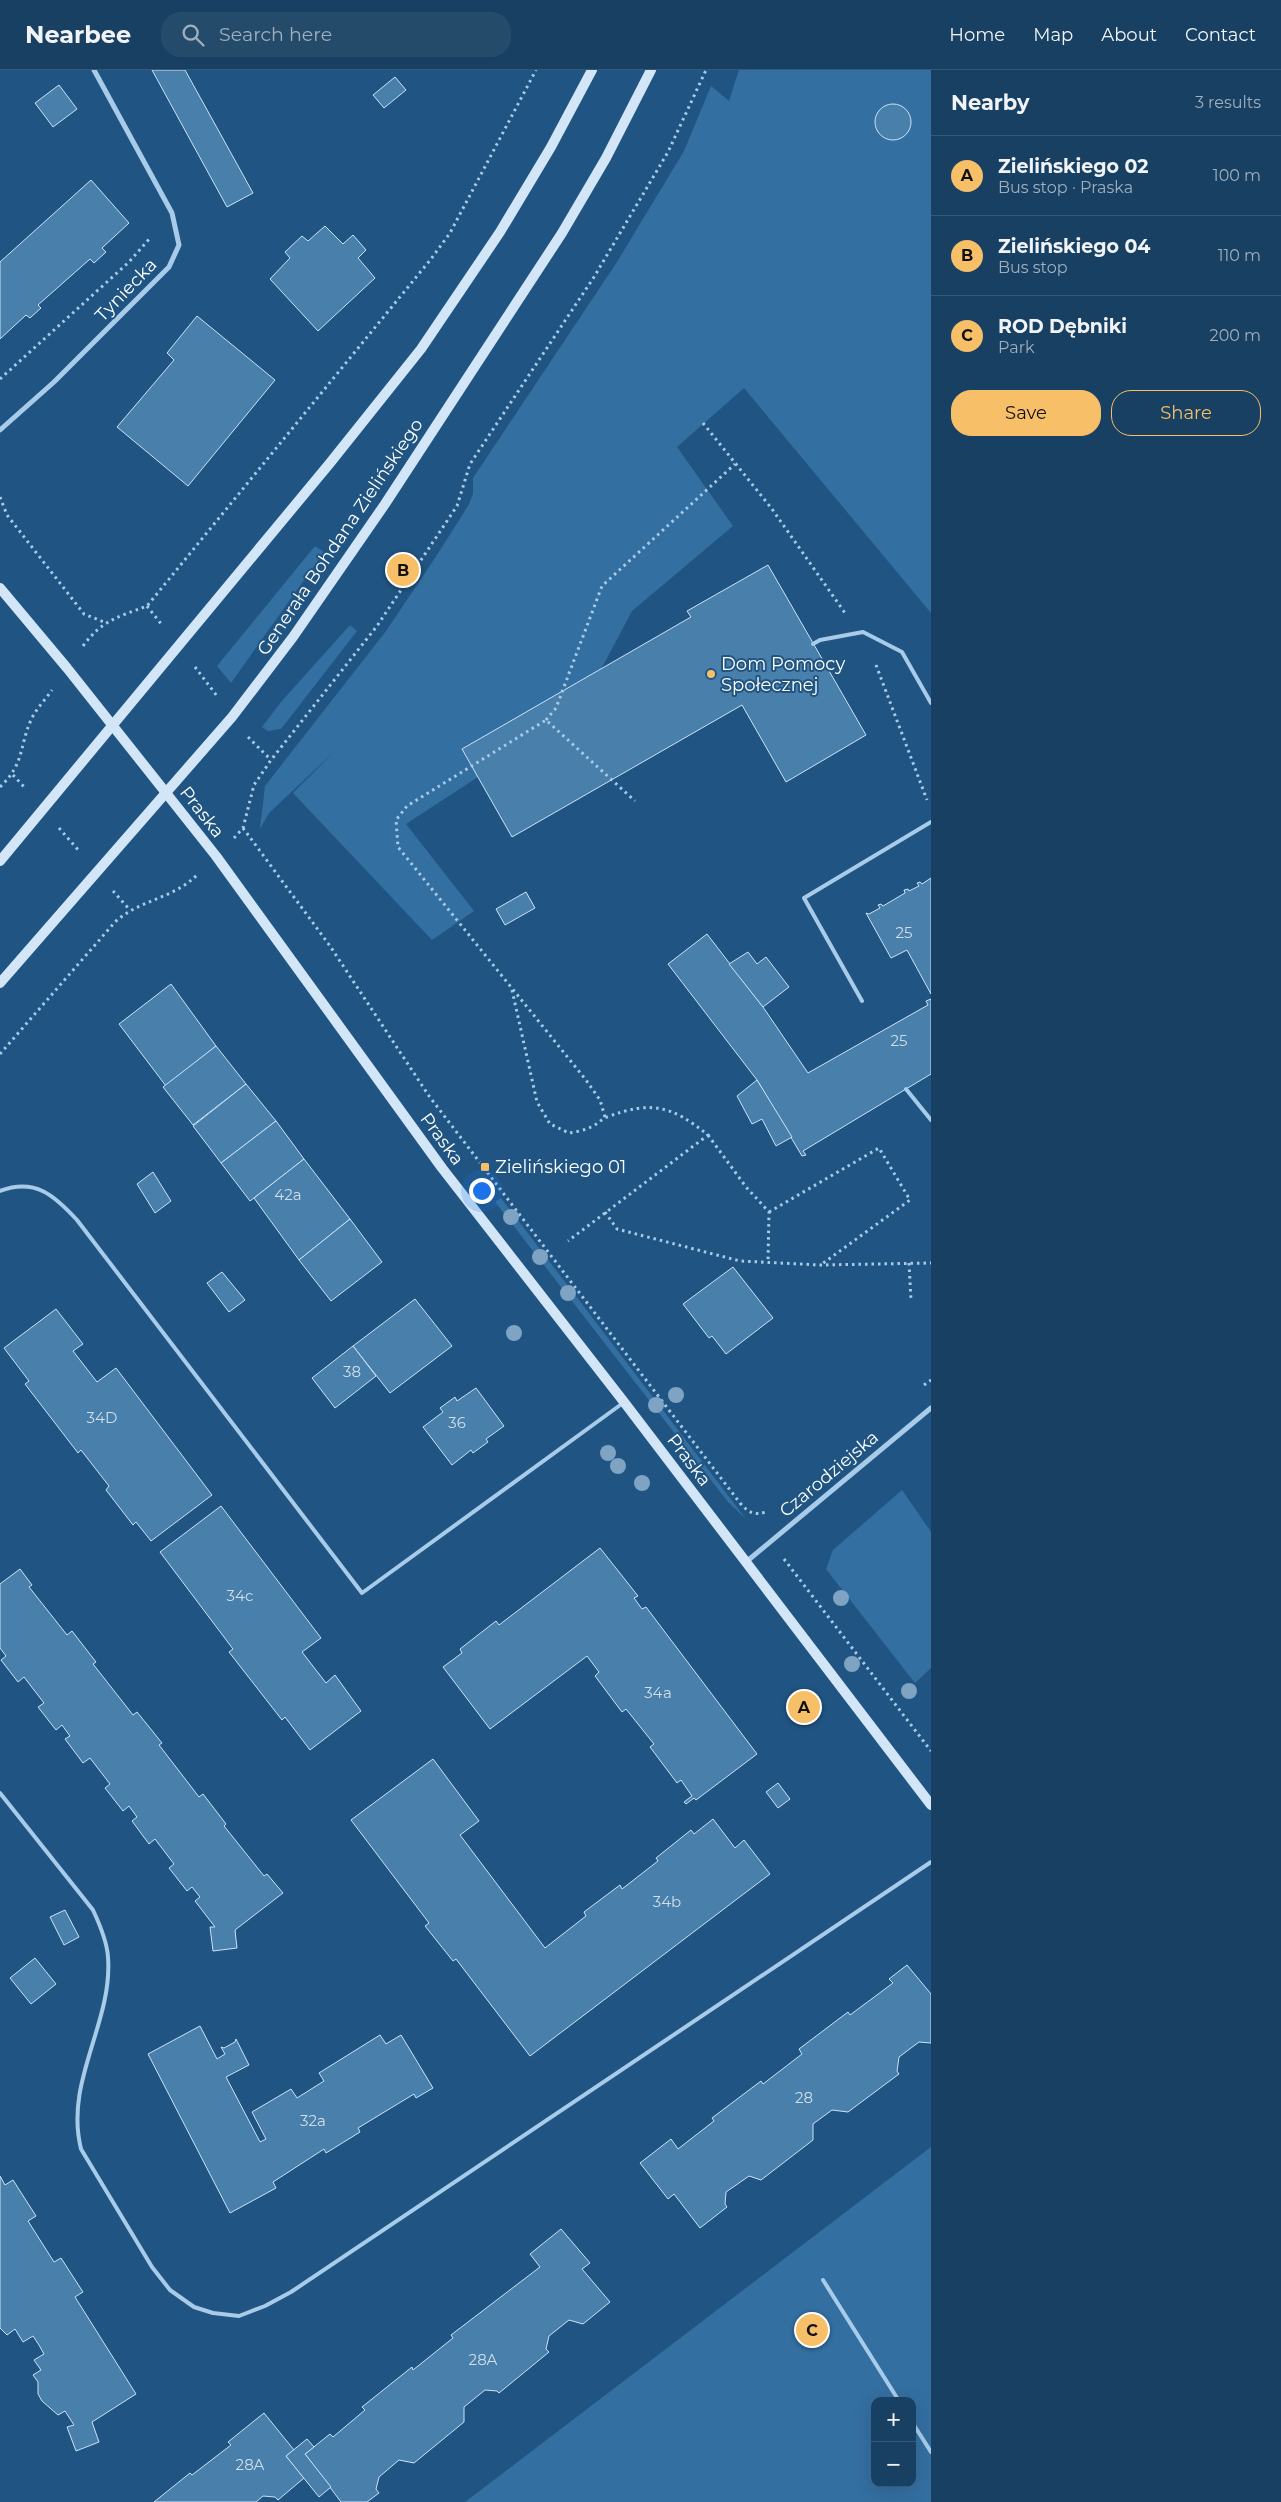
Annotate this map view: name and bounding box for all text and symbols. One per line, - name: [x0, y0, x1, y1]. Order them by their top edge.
- search box: [161, 12, 511, 57]
- text: Nearbee: [25, 20, 131, 49]
- icon: search: [179, 21, 207, 49]
- text: Search here: [219, 23, 332, 46]
- text: Home: [949, 24, 1005, 46]
- text: Map: [1033, 24, 1073, 46]
- text: About: [1101, 24, 1157, 46]
- text: Contact: [1185, 24, 1256, 46]
- text: Nearby: [951, 90, 1030, 115]
- text: 3 results: [1195, 93, 1261, 112]
- text: Zielińskiego 02: [998, 155, 1148, 178]
- text: A: [961, 166, 973, 185]
- text: 100 m: [1213, 166, 1261, 185]
- text: Bus stop · Praska: [998, 178, 1133, 197]
- text: Zielińskiego 04: [998, 235, 1150, 258]
- text: B: [961, 246, 973, 265]
- text: 110 m: [1218, 246, 1261, 265]
- street label: Tyniecka: [91, 254, 161, 326]
- text: Bus stop: [998, 258, 1068, 277]
- text: ROD Dębniki: [998, 315, 1127, 338]
- text: C: [961, 326, 973, 345]
- text: 200 m: [1210, 326, 1261, 345]
- text: Park: [998, 338, 1035, 357]
- button: Save: [951, 390, 1101, 436]
- button: Share: [1111, 390, 1261, 436]
- street label: Generała Bohdana Zielińskiego: [253, 415, 427, 659]
- pin: B: [387, 551, 419, 589]
- place label: Dom Pomocy Społecznej: [721, 653, 845, 696]
- marker: Dom Pomocy Społecznej: [705, 668, 717, 680]
- street label: Praska: [175, 782, 229, 842]
- house number: 25: [895, 923, 913, 942]
- house number: 25: [890, 1031, 908, 1050]
- street label: Praska: [416, 1108, 468, 1170]
- place label: Zielińskiego 01: [495, 1156, 626, 1178]
- marker: Zielińskiego 01: [479, 1161, 491, 1173]
- your location: [469, 1178, 495, 1204]
- house number: 42a: [274, 1185, 302, 1204]
- house number: 38: [343, 1362, 361, 1381]
- house number: 34D: [87, 1408, 117, 1427]
- house number: 36: [448, 1413, 466, 1432]
- street label: Czarodziejska: [775, 1426, 883, 1522]
- street label: Praska: [662, 1430, 716, 1490]
- house number: 34c: [226, 1586, 254, 1605]
- house number: 34a: [644, 1683, 672, 1702]
- pin: A: [788, 1688, 820, 1726]
- house number: 34b: [653, 1892, 681, 1911]
- house number: 28: [795, 2088, 813, 2107]
- house number: 32a: [300, 2111, 326, 2130]
- pin: C: [796, 2311, 828, 2349]
- house number: 28A: [469, 2350, 498, 2369]
- map controls: [871, 2397, 916, 2487]
- button: +: [871, 2397, 916, 2442]
- button: −: [871, 2442, 916, 2487]
- house number: 28A: [236, 2455, 265, 2474]

